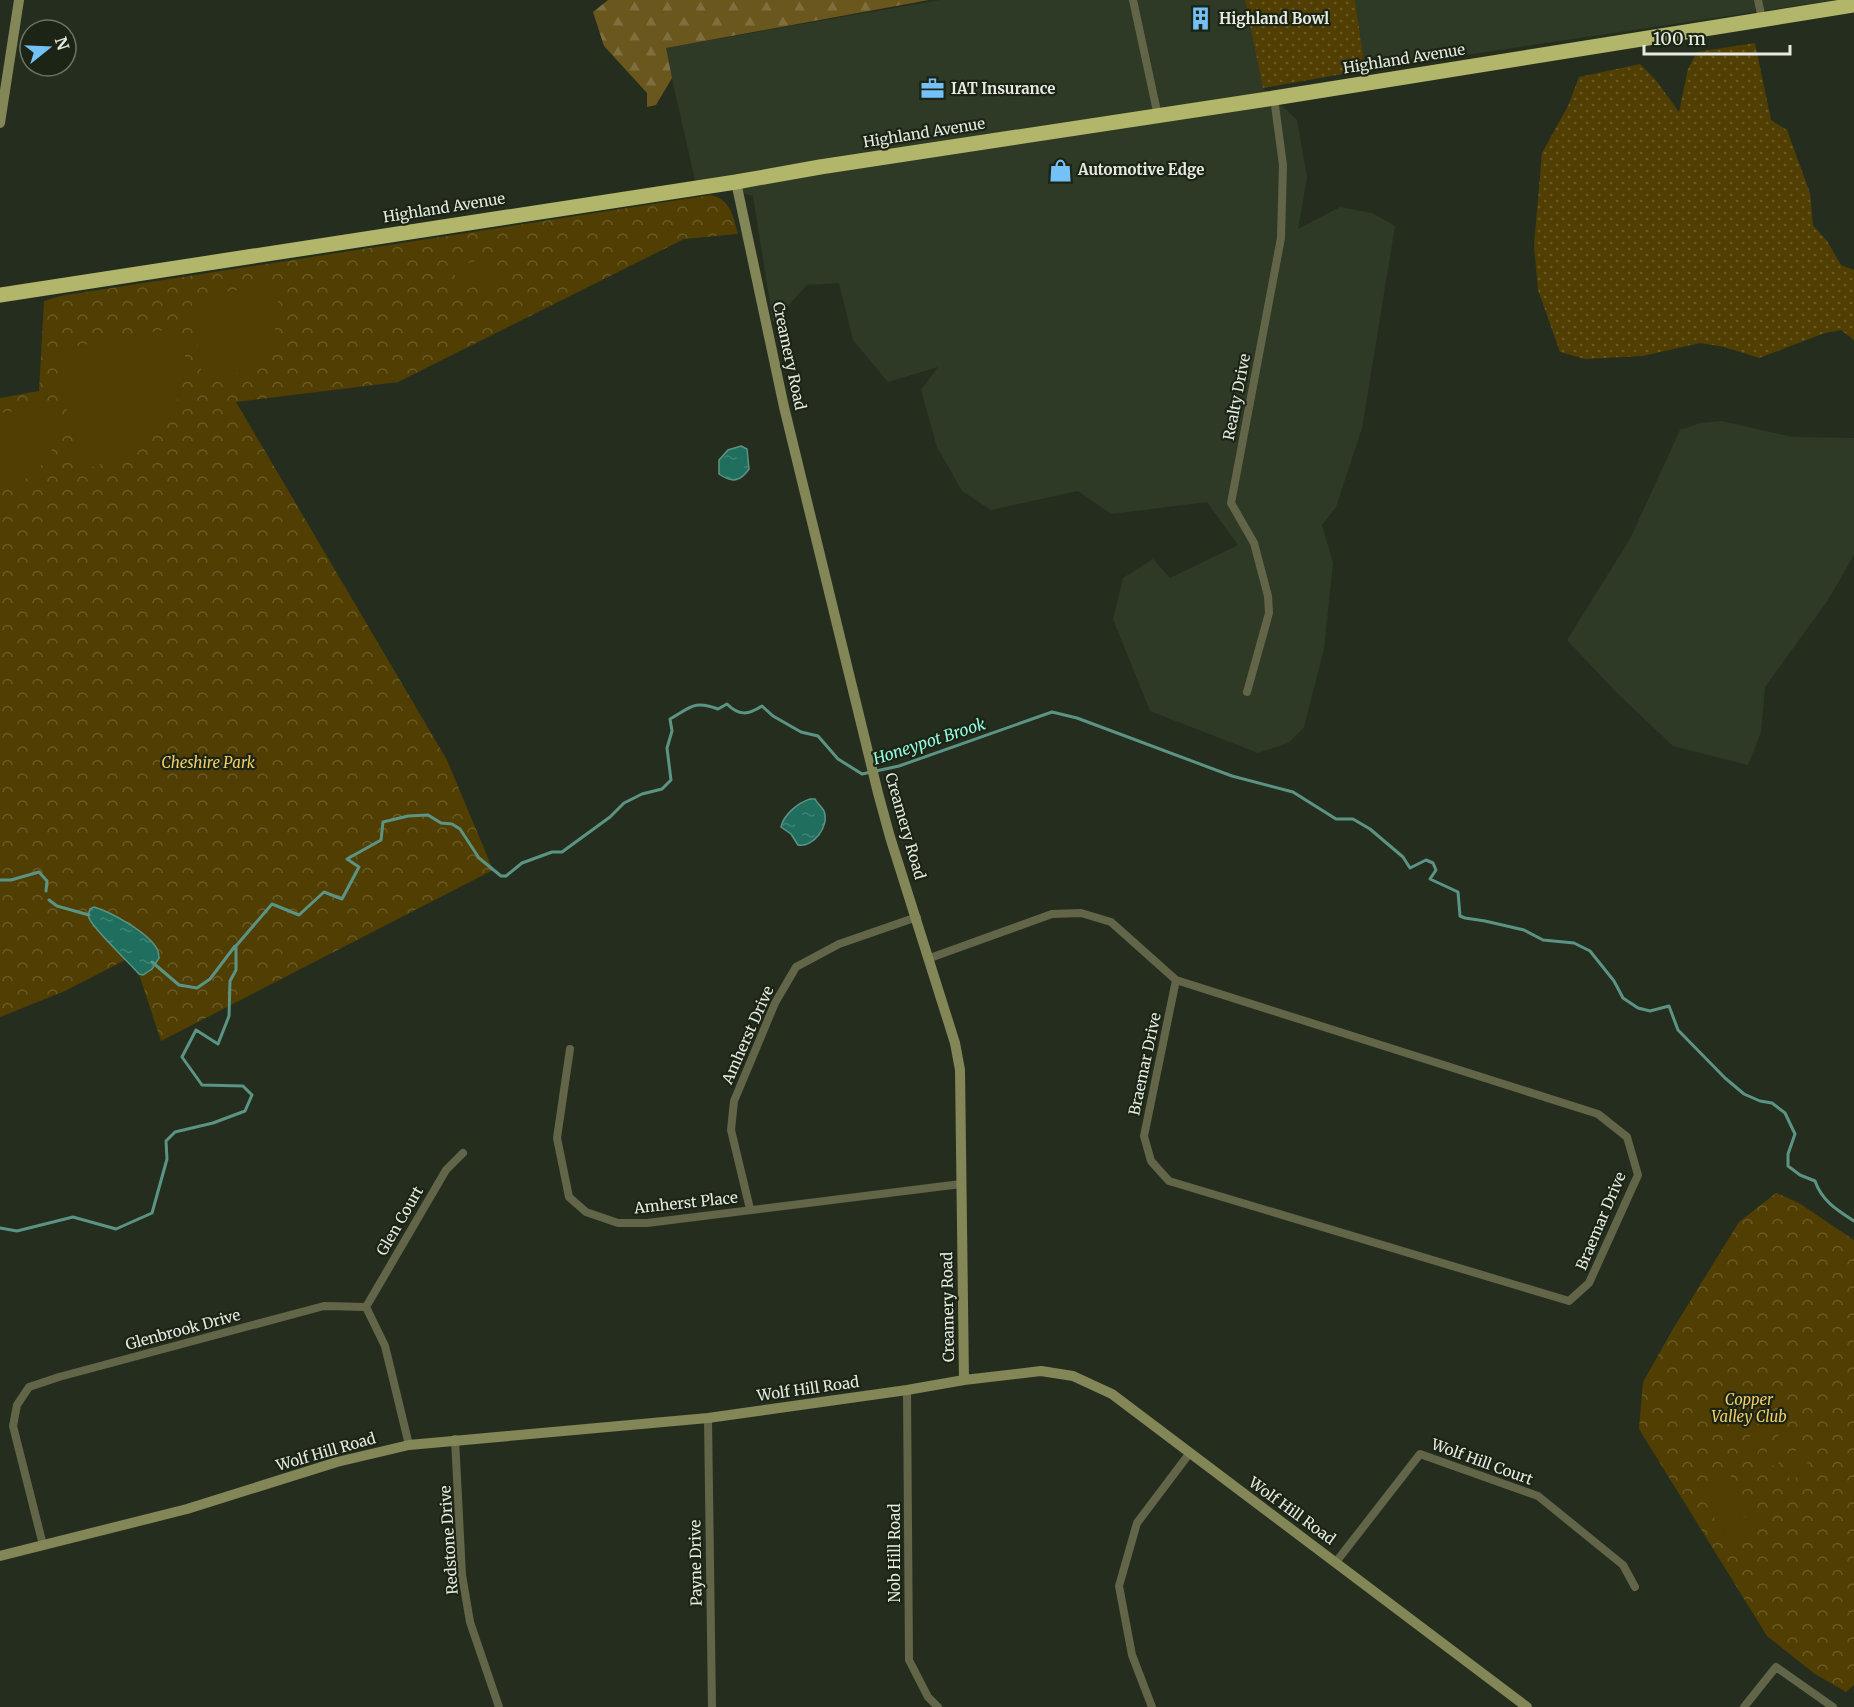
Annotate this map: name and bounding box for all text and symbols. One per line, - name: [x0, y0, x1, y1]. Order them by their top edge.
- building icon: Highland Bowl: [1188, 6, 1214, 32]
- place label: Highland Bowl: [1219, 9, 1329, 28]
- north arrow: [18, 18, 78, 78]
- scale bar: [1644, 18, 1790, 56]
- text: 100 m: [1653, 27, 1706, 50]
- text: N: [51, 34, 74, 53]
- street label: Highland Avenue: [1342, 39, 1466, 78]
- office icon: IAT Insurance: [920, 76, 946, 102]
- place label: IAT Insurance: [951, 79, 1055, 98]
- street label: Highland Avenue: [862, 113, 986, 152]
- shop icon: Automotive Edge: [1047, 157, 1073, 183]
- place label: Automotive Edge: [1077, 160, 1204, 179]
- street label: Highland Avenue: [382, 188, 506, 227]
- street label: Creamery Road: [769, 300, 810, 412]
- street label: Realty Drive: [1219, 352, 1254, 442]
- water label: Honeypot Brook: [869, 713, 988, 769]
- park label: Cheshire Park: [161, 753, 256, 772]
- street label: Creamery Road: [881, 770, 930, 881]
- street label: Amherst Drive: [717, 983, 778, 1088]
- street label: Braemar Drive: [1124, 1011, 1165, 1117]
- street label: Braemar Drive: [1571, 1169, 1630, 1273]
- street label: Glen Court: [372, 1183, 427, 1259]
- street label: Amherst Place: [632, 1188, 739, 1217]
- street label: Creamery Road: [937, 1252, 958, 1362]
- street label: Glenbrook Drive: [123, 1305, 243, 1354]
- street label: Wolf Hill Road: [755, 1372, 860, 1405]
- park label: Copper Valley Club: [1711, 1390, 1787, 1426]
- street label: Wolf Hill Road: [273, 1428, 378, 1475]
- street label: Wolf Hill Court: [1428, 1434, 1536, 1489]
- street label: Wolf Hill Road: [1244, 1472, 1339, 1548]
- street label: Redstone Drive: [435, 1485, 462, 1595]
- street label: Nob Hill Road: [885, 1504, 904, 1602]
- street label: Payne Drive: [685, 1520, 706, 1606]

